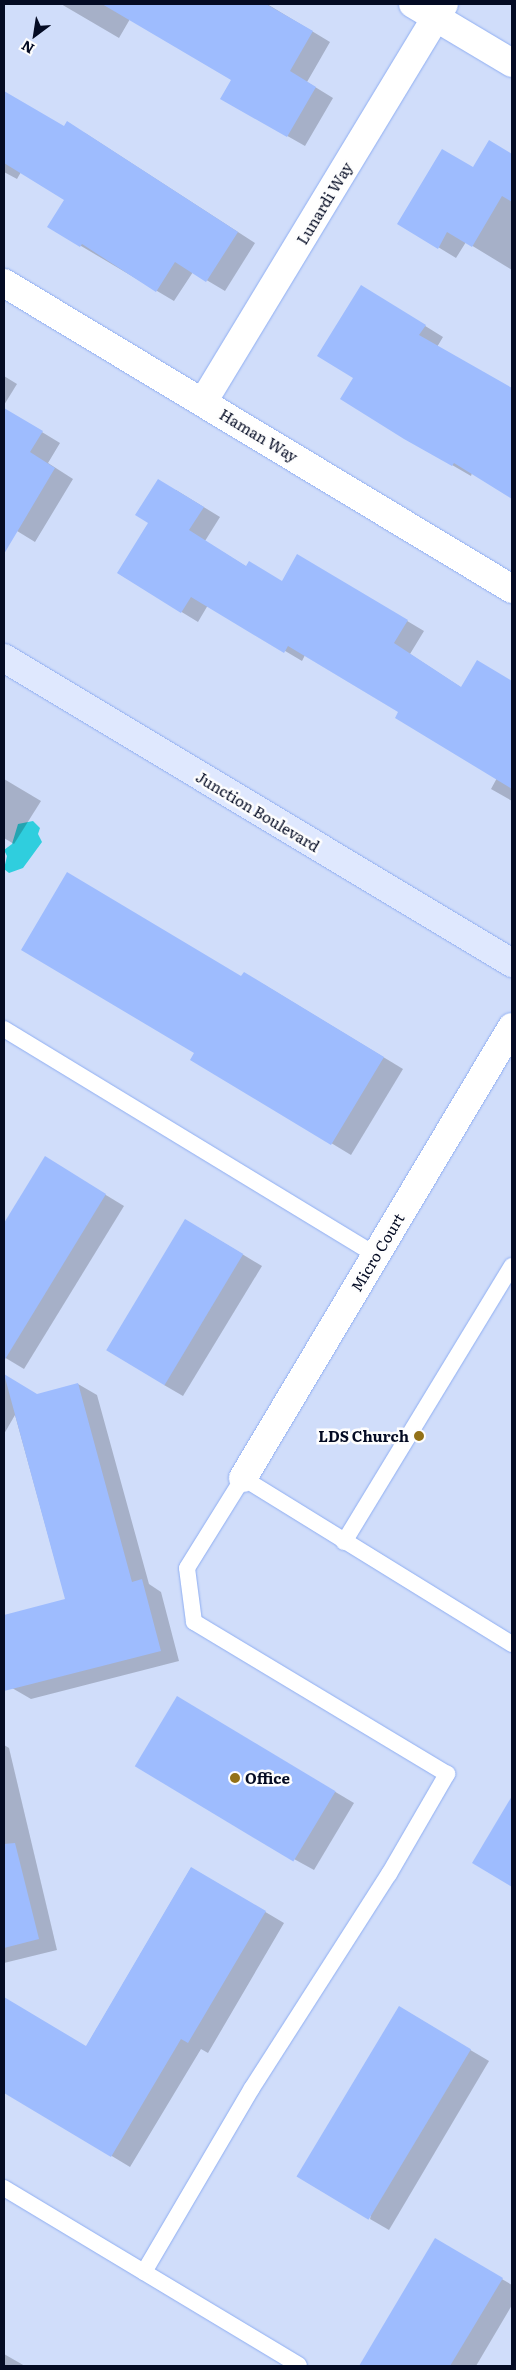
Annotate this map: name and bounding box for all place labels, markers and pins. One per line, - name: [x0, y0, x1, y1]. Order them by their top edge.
- place label: LDS Church: [318, 1427, 409, 1445]
- marker: LDS Church: [413, 1430, 425, 1442]
- place label: Office: [245, 1769, 290, 1787]
- marker: Office: [229, 1772, 241, 1784]

